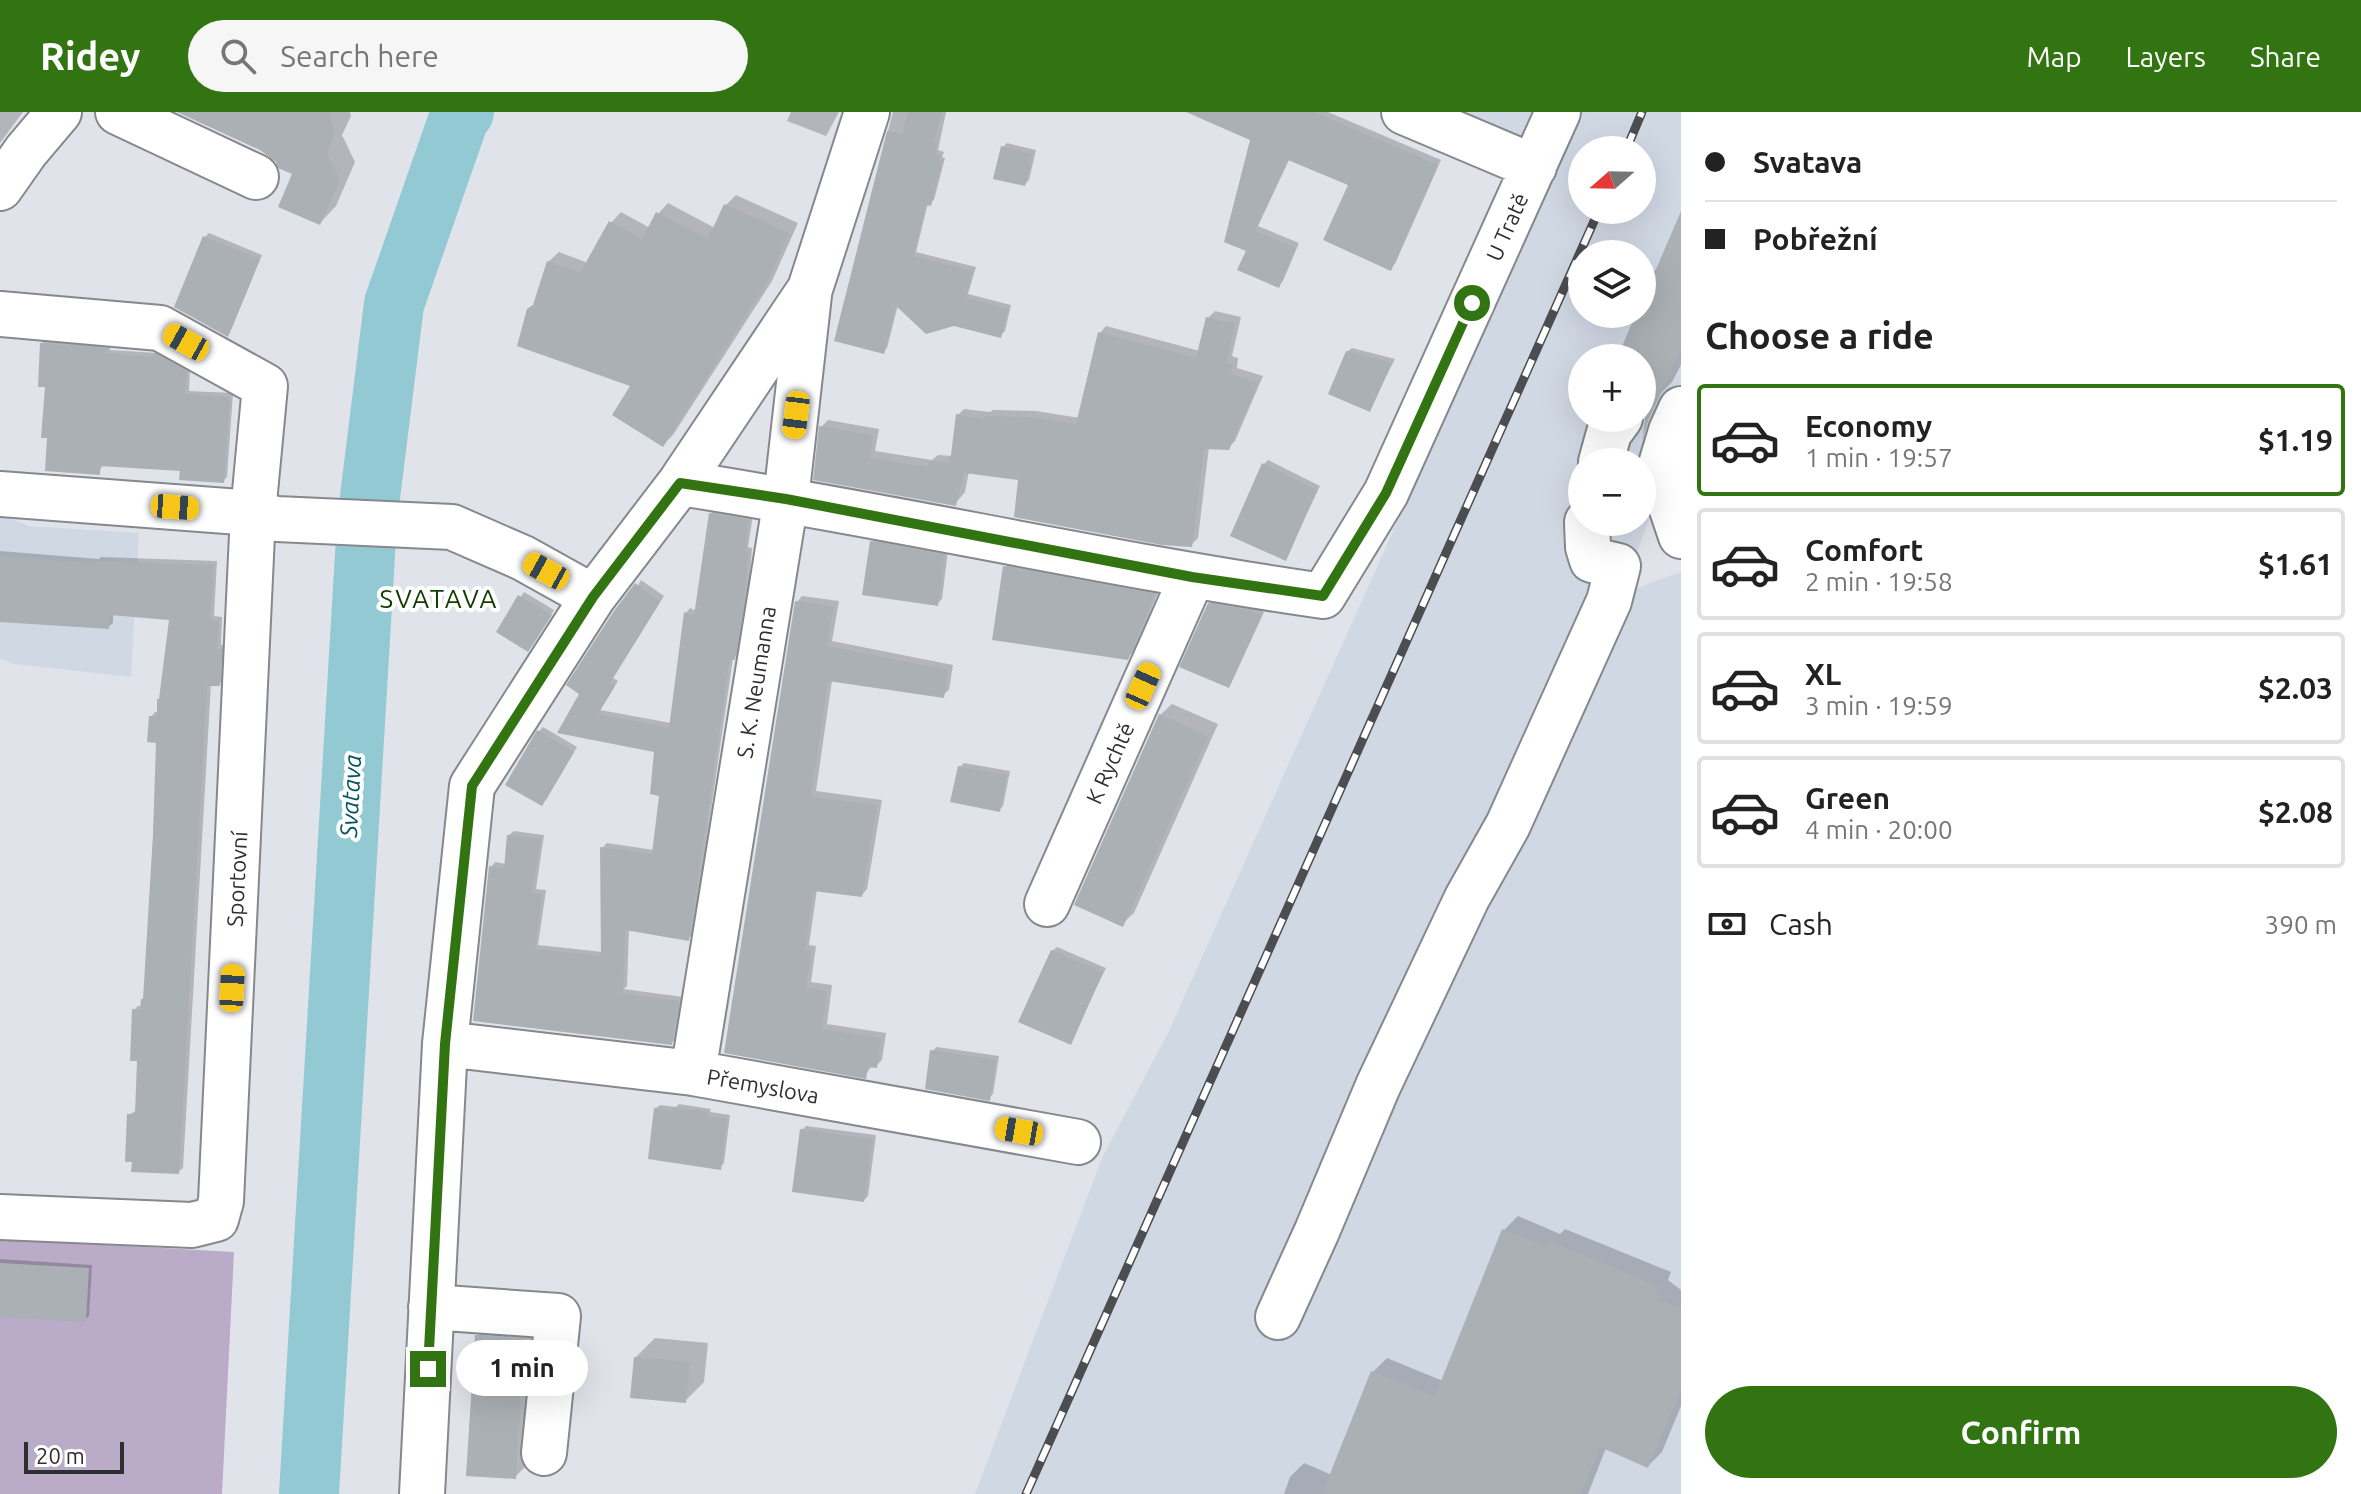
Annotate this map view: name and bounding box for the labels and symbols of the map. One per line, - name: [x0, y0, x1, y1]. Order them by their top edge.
- north arrow: [1568, 136, 1656, 224]
- street label: U Tratě: [1480, 189, 1533, 265]
- route start: [1454, 285, 1490, 321]
- car: [159, 320, 213, 364]
- car: [781, 390, 811, 440]
- car: [150, 493, 200, 521]
- car: [519, 549, 573, 593]
- district label: SVATAVA: [380, 584, 498, 613]
- street label: S. K. Neumanna: [731, 604, 780, 760]
- car: [1122, 659, 1164, 713]
- street label: K Rychtě: [1081, 718, 1139, 807]
- water label: Svatava: [335, 754, 366, 839]
- street label: Sportovní: [222, 830, 252, 927]
- car: [219, 963, 245, 1013]
- street label: Přemyslova: [705, 1063, 821, 1108]
- car: [993, 1115, 1045, 1147]
- callout: 1 min: [456, 1341, 588, 1397]
- route end: [410, 1351, 446, 1387]
- scale bar: [24, 1438, 124, 1474]

